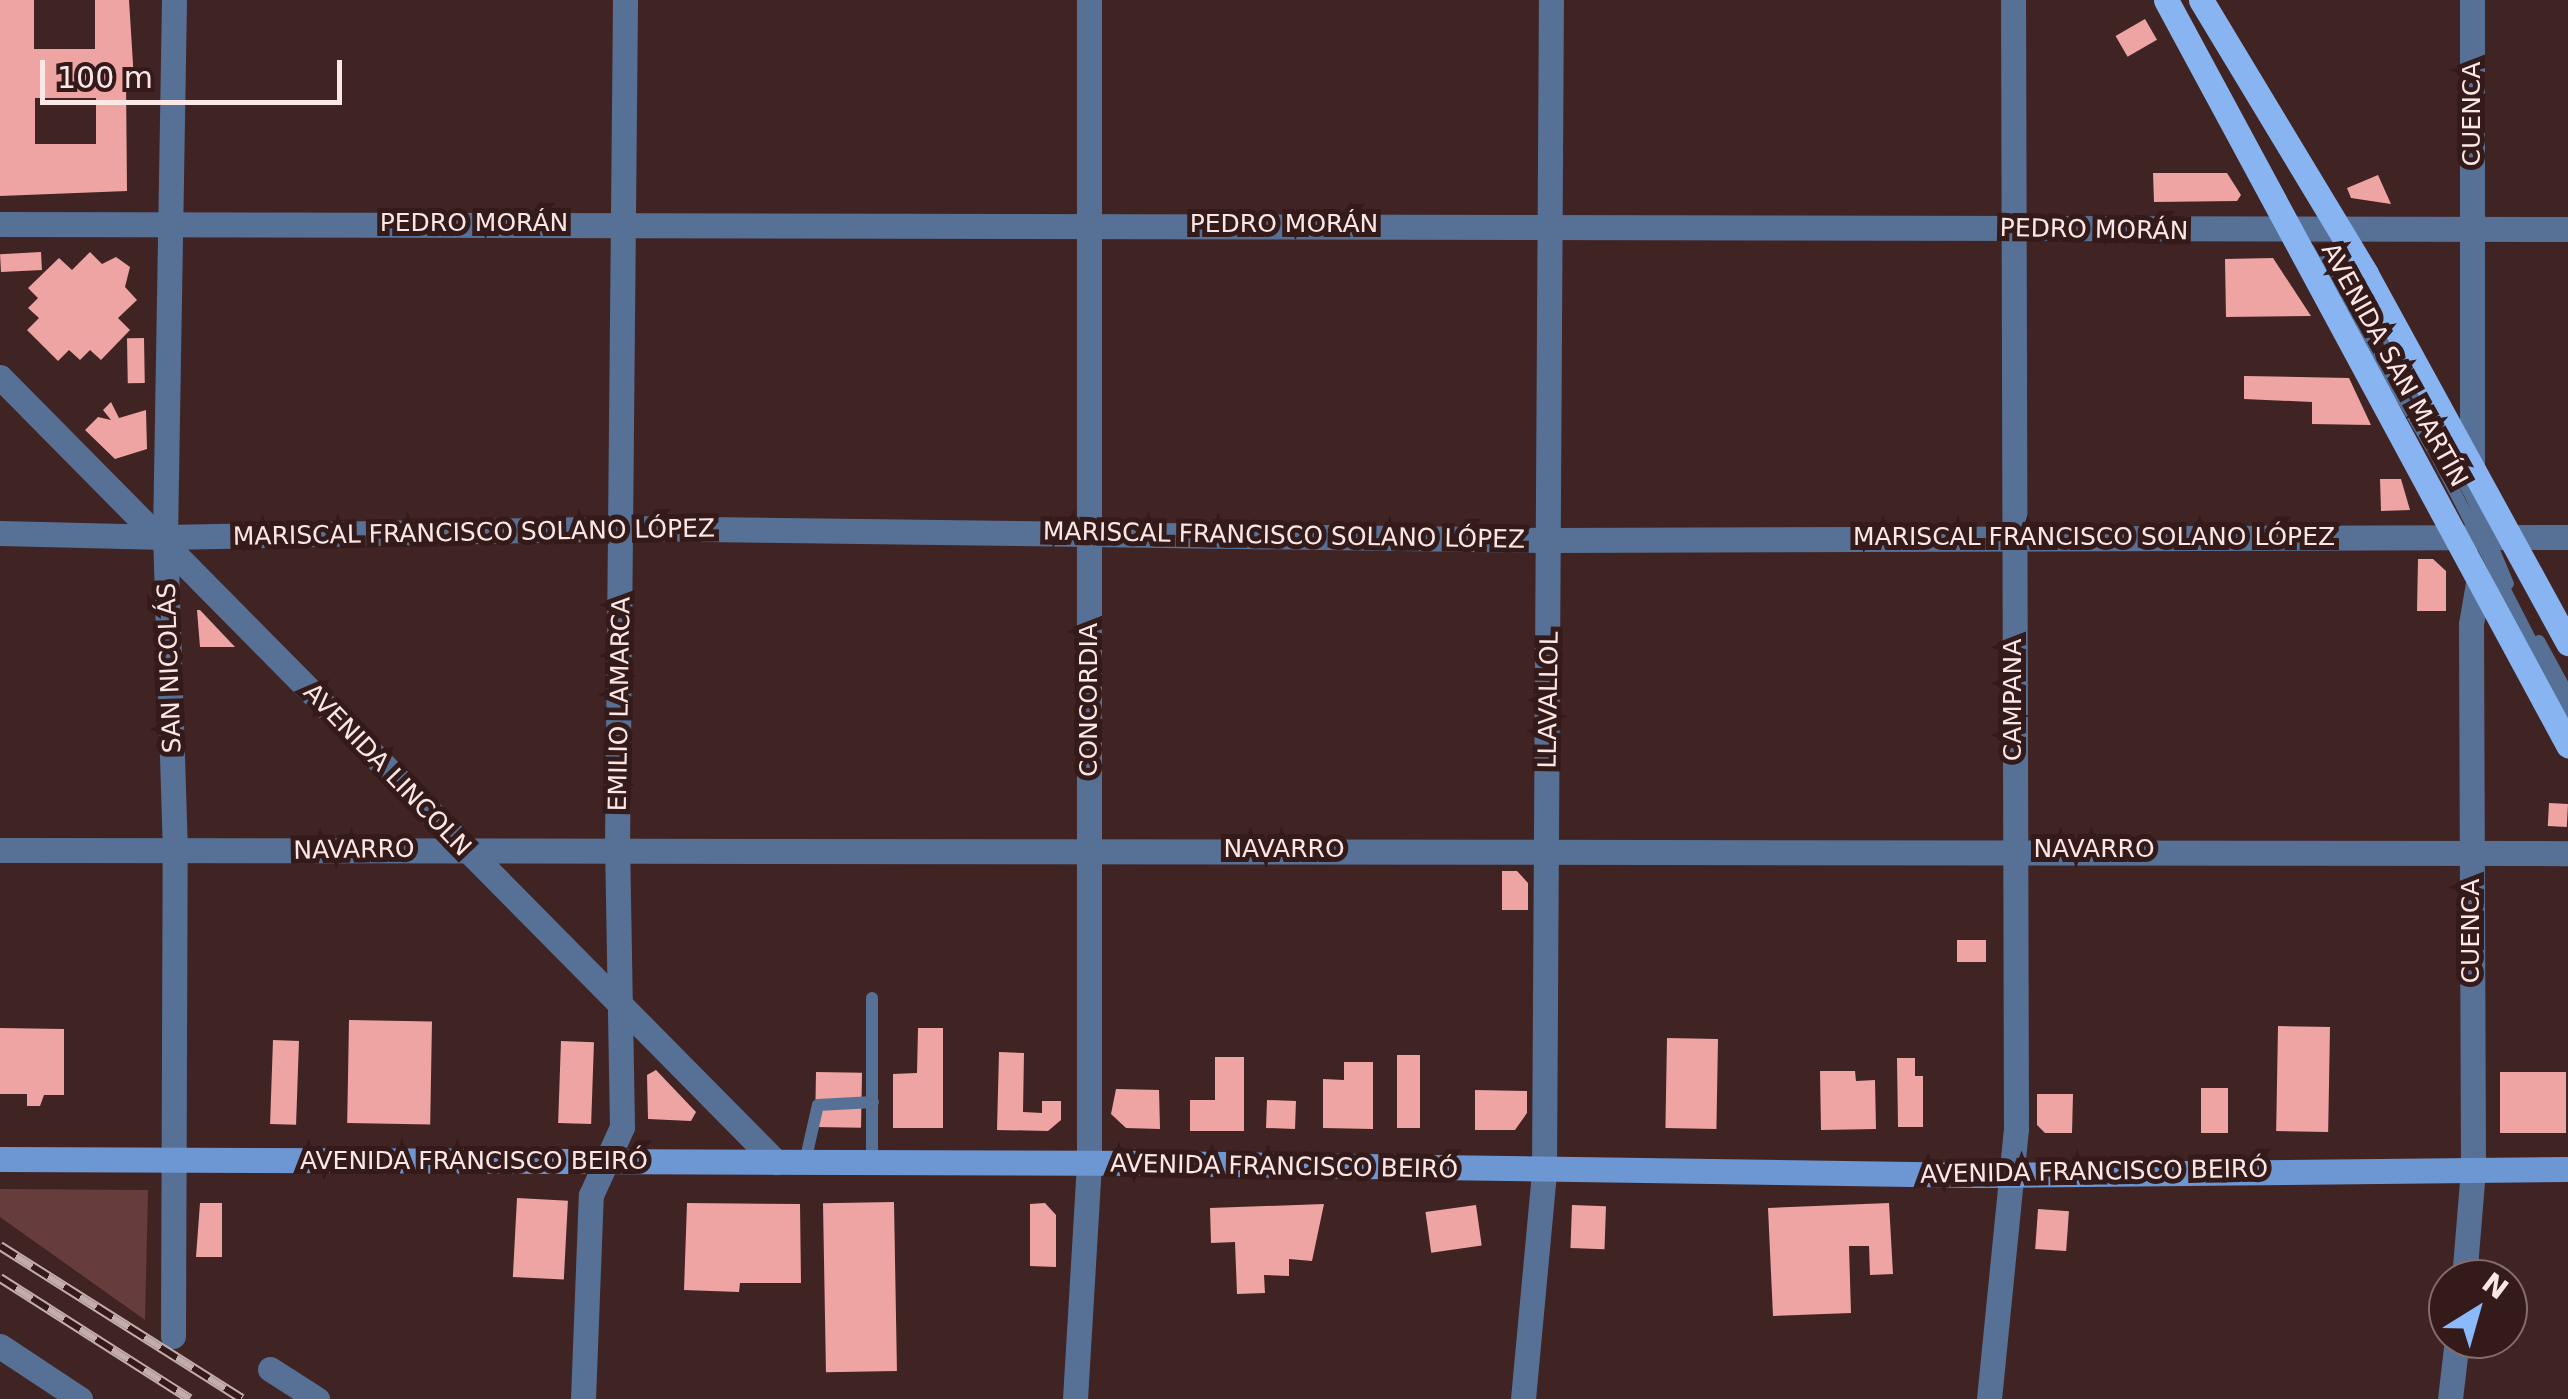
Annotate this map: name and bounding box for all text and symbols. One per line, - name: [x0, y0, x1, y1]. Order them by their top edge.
- scale bar: [45, 40, 348, 102]
- text: 100 m: [57, 60, 153, 95]
- street label: CUENCA: [2457, 62, 2487, 166]
- street label: PEDRO MORÁN: [380, 208, 568, 238]
- street label: PEDRO MORÁN: [1190, 209, 1378, 239]
- street label: PEDRO MORÁN: [1999, 213, 2189, 247]
- street label: AVENIDA SAN MARTÍN: [2314, 238, 2474, 492]
- street label: MARISCAL FRANCISCO SOLANO LÓPEZ: [233, 514, 715, 552]
- street label: MARISCAL FRANCISCO SOLANO LÓPEZ: [1043, 517, 1525, 555]
- street label: MARISCAL FRANCISCO SOLANO LÓPEZ: [1853, 522, 2335, 552]
- street label: SAN NICOLÁS: [152, 582, 188, 754]
- street label: EMILIO LAMARCA: [603, 596, 637, 812]
- street label: CONCORDIA: [1074, 623, 1104, 777]
- street label: LLAVALLOL: [1533, 631, 1565, 769]
- street label: CAMPANA: [1998, 639, 2028, 761]
- street label: AVENIDA LINCOLN: [297, 678, 477, 862]
- street label: NAVARRO: [293, 834, 415, 866]
- street label: NAVARRO: [1223, 834, 1345, 864]
- street label: NAVARRO: [2033, 834, 2155, 864]
- street label: CUENCA: [2456, 879, 2486, 983]
- street label: AVENIDA FRANCISCO BEIRÓ: [300, 1146, 648, 1176]
- street label: AVENIDA FRANCISCO BEIRÓ: [1110, 1149, 1458, 1185]
- street label: AVENIDA FRANCISCO BEIRÓ: [1920, 1154, 2268, 1190]
- north arrow: [2428, 1259, 2528, 1359]
- text: N: [2476, 1266, 2514, 1306]

